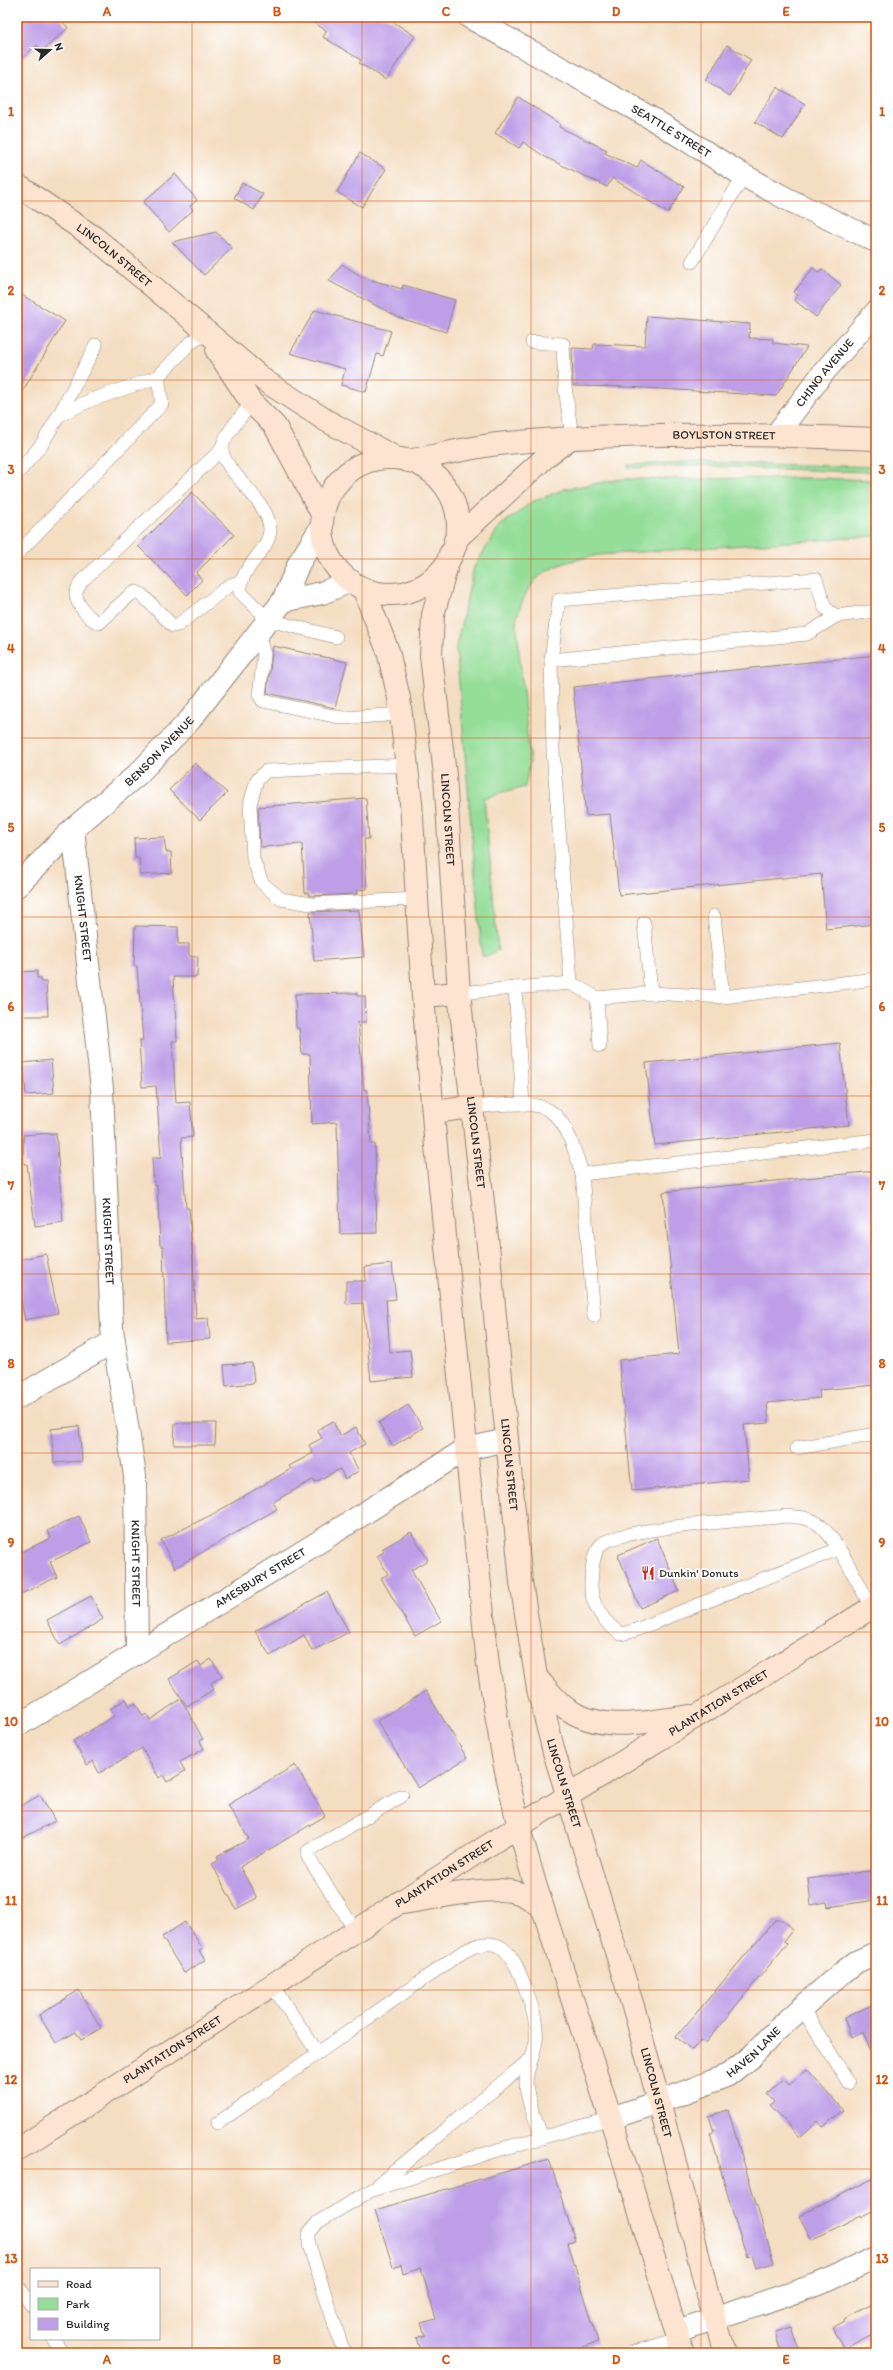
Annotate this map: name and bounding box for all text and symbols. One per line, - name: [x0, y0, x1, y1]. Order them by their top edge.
- text: A: [102, 4, 112, 19]
- text: B: [273, 4, 282, 19]
- text: C: [442, 4, 451, 19]
- text: D: [612, 4, 621, 19]
- text: E: [782, 4, 790, 19]
- north arrow: [30, 30, 70, 70]
- text: N: [52, 41, 66, 52]
- street label: SEATTLE STREET: [629, 101, 714, 161]
- text: 1: [8, 104, 14, 119]
- text: 1: [879, 104, 885, 119]
- street label: LINCOLN STREET: [74, 221, 155, 290]
- text: 2: [8, 283, 15, 298]
- text: 2: [879, 283, 886, 298]
- street label: CHINO AVENUE: [793, 335, 857, 410]
- street label: BOYLSTON STREET: [672, 428, 776, 443]
- text: 3: [7, 462, 15, 477]
- text: 3: [878, 462, 886, 477]
- text: 4: [7, 641, 15, 656]
- text: 4: [878, 641, 886, 656]
- street label: BENSON AVENUE: [122, 713, 197, 789]
- street label: LINCOLN STREET: [438, 773, 458, 867]
- text: 5: [8, 820, 15, 835]
- text: 5: [879, 820, 886, 835]
- street label: KNIGHT STREET: [71, 874, 95, 963]
- text: 6: [8, 999, 15, 1014]
- text: 6: [879, 999, 886, 1014]
- street label: LINCOLN STREET: [464, 1095, 488, 1190]
- text: 7: [7, 1178, 15, 1193]
- text: 7: [878, 1178, 886, 1193]
- street label: KNIGHT STREET: [100, 1197, 117, 1285]
- text: 8: [7, 1356, 15, 1371]
- text: 8: [878, 1356, 886, 1371]
- street label: LINCOLN STREET: [498, 1418, 521, 1512]
- street label: KNIGHT STREET: [128, 1520, 143, 1607]
- text: 9: [8, 1535, 15, 1550]
- text: 9: [879, 1535, 886, 1550]
- street label: AMESBURY STREET: [212, 1544, 309, 1611]
- restaurant icon: Dunkin' Donuts: [640, 1565, 656, 1581]
- place label: Dunkin' Donuts: [659, 1566, 739, 1580]
- street label: PLANTATION STREET: [666, 1666, 771, 1739]
- text: 10: [4, 1714, 18, 1729]
- text: 10: [875, 1714, 889, 1729]
- street label: LINCOLN STREET: [544, 1737, 584, 1830]
- street label: PLANTATION STREET: [392, 1836, 497, 1911]
- text: 11: [5, 1893, 17, 1908]
- text: 11: [876, 1893, 888, 1908]
- street label: PLANTATION STREET: [120, 2012, 225, 2087]
- street label: HAVEN LANE: [723, 2023, 784, 2081]
- street label: LINCOLN STREET: [638, 2046, 675, 2140]
- text: 12: [5, 2072, 18, 2087]
- text: 12: [876, 2072, 889, 2087]
- text: 13: [4, 2251, 18, 2266]
- text: 13: [875, 2251, 889, 2266]
- legend: [30, 2268, 160, 2340]
- text: Road: [66, 2277, 92, 2291]
- text: Park: [66, 2297, 90, 2311]
- text: Building: [66, 2317, 110, 2331]
- text: A: [102, 2352, 112, 2367]
- text: B: [273, 2352, 282, 2367]
- text: C: [442, 2352, 451, 2367]
- text: D: [612, 2352, 621, 2367]
- text: E: [782, 2352, 790, 2367]

